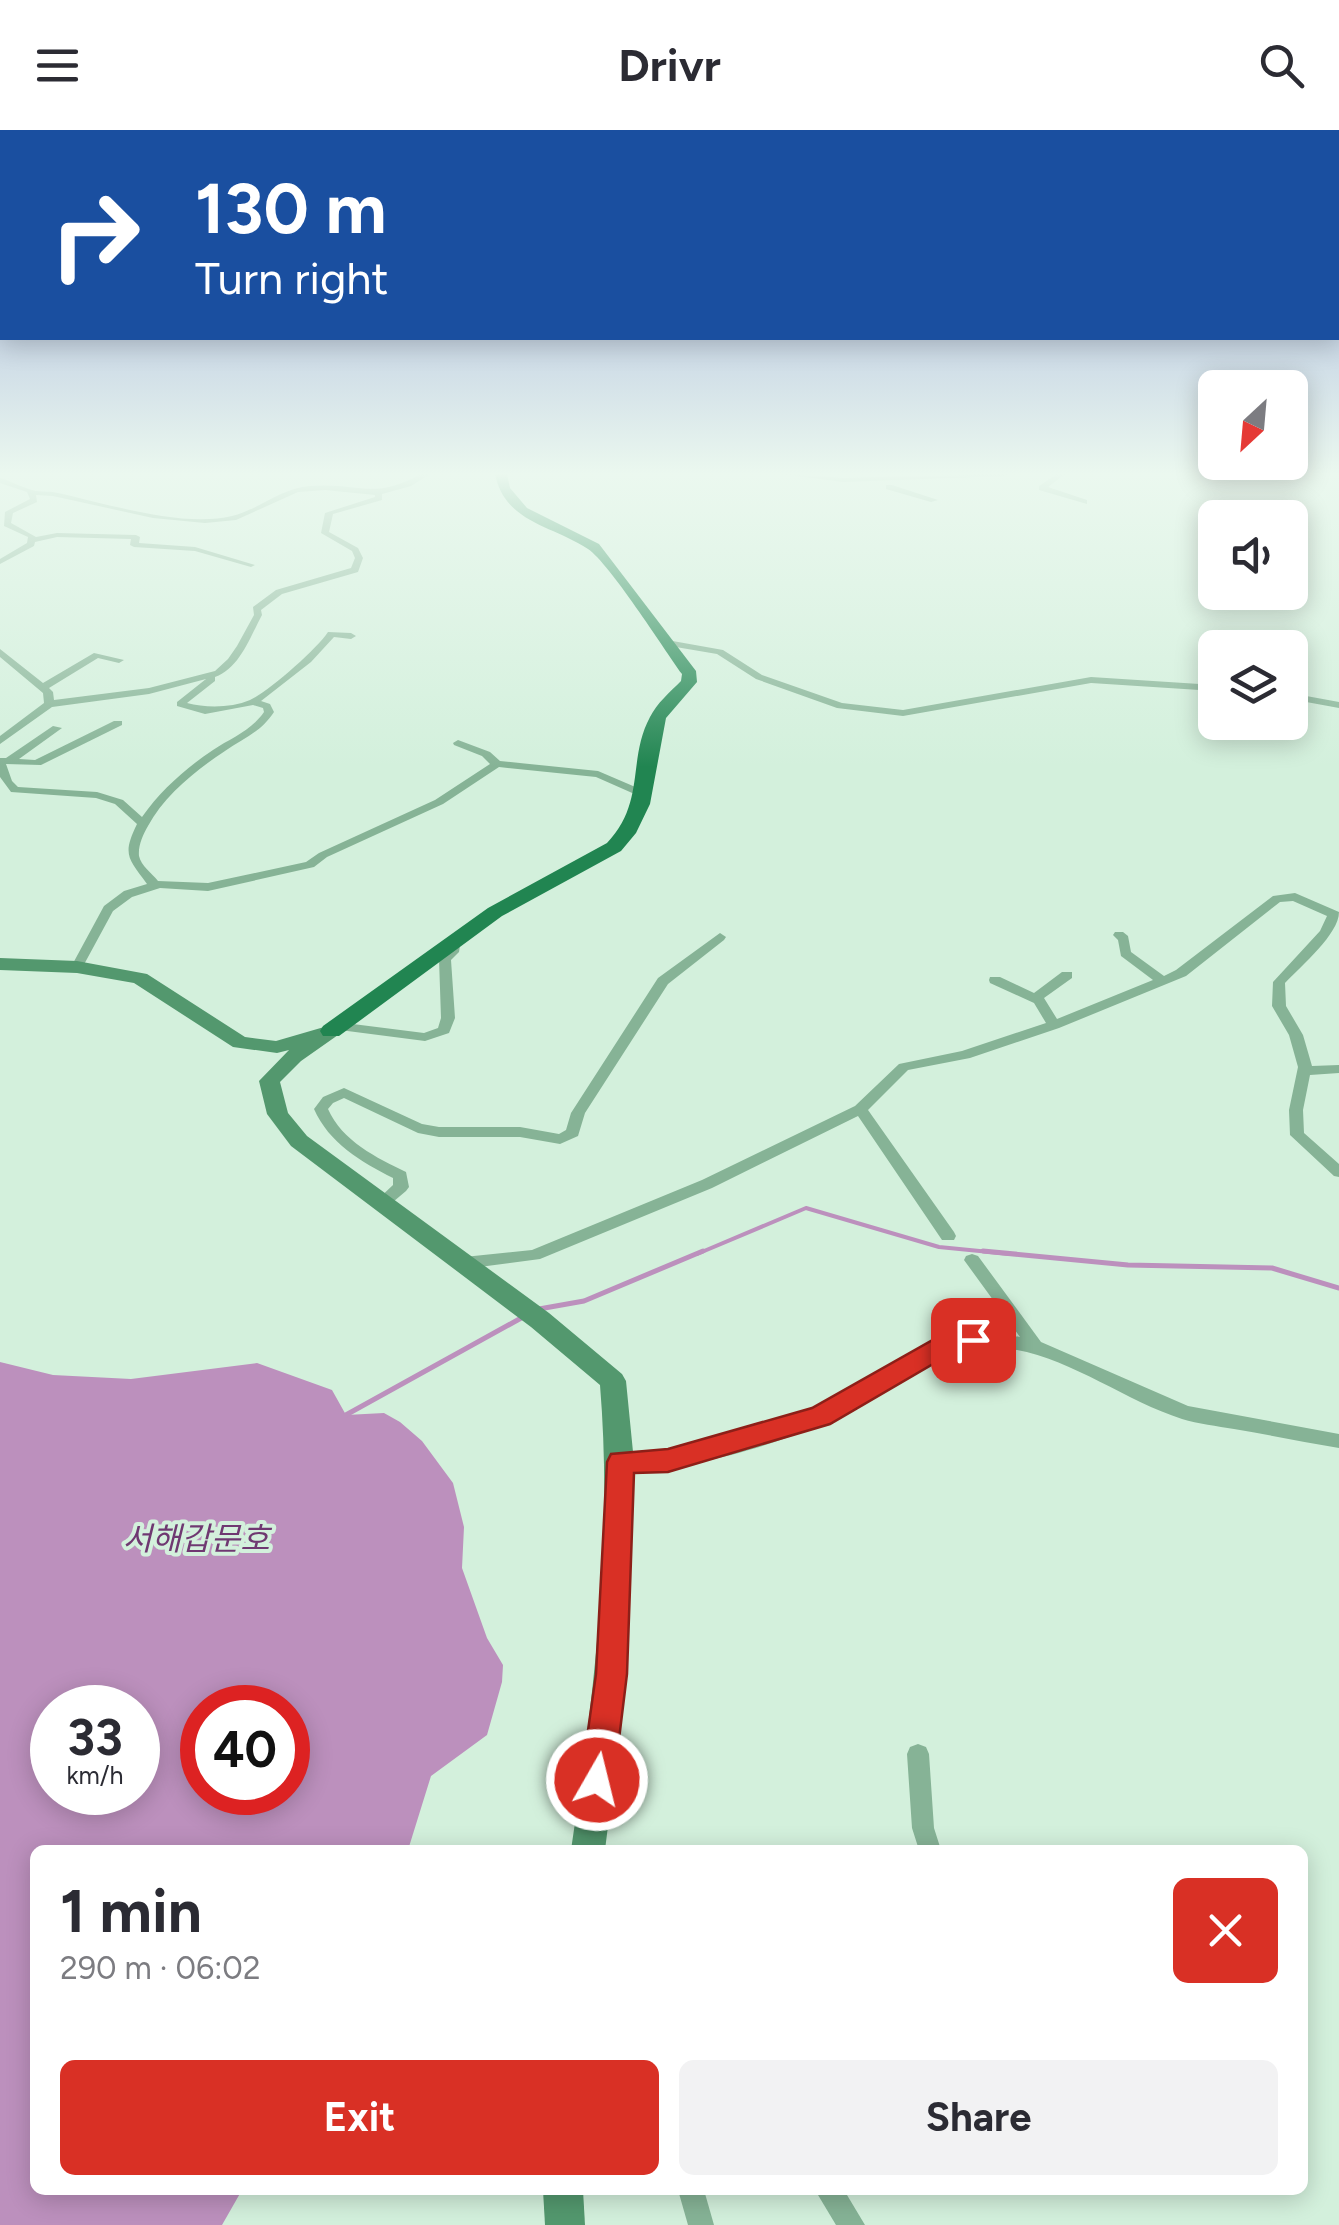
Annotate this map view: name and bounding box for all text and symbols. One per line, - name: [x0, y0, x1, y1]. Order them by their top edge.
- icon: menu: [30, 38, 85, 93]
- text: Drivr: [618, 38, 721, 92]
- icon: search: [1254, 38, 1309, 93]
- text: 130 m: [195, 166, 387, 251]
- icon: right: [30, 170, 160, 300]
- text: Turn right: [195, 251, 388, 305]
- north arrow: [1198, 370, 1308, 480]
- map controls: [1198, 370, 1308, 740]
- button: sound: [1198, 500, 1308, 610]
- button: layers: [1198, 630, 1308, 740]
- pin: [931, 1298, 1016, 1383]
- icon: arrive: [946, 1313, 1001, 1368]
- water label: 서해갑문호: [122, 1520, 272, 1558]
- speed limit sign: 40: [180, 1685, 310, 1815]
- text: 33: [67, 1707, 123, 1768]
- position arrow: [545, 1728, 649, 1832]
- text: km/h: [66, 1760, 124, 1790]
- text: 1 min: [60, 1875, 202, 1947]
- button: close: [1173, 1878, 1278, 1983]
- text: 290 m · 06:02: [60, 1949, 261, 1987]
- button: Exit: [60, 2060, 659, 2175]
- button: Share: [679, 2060, 1278, 2175]

